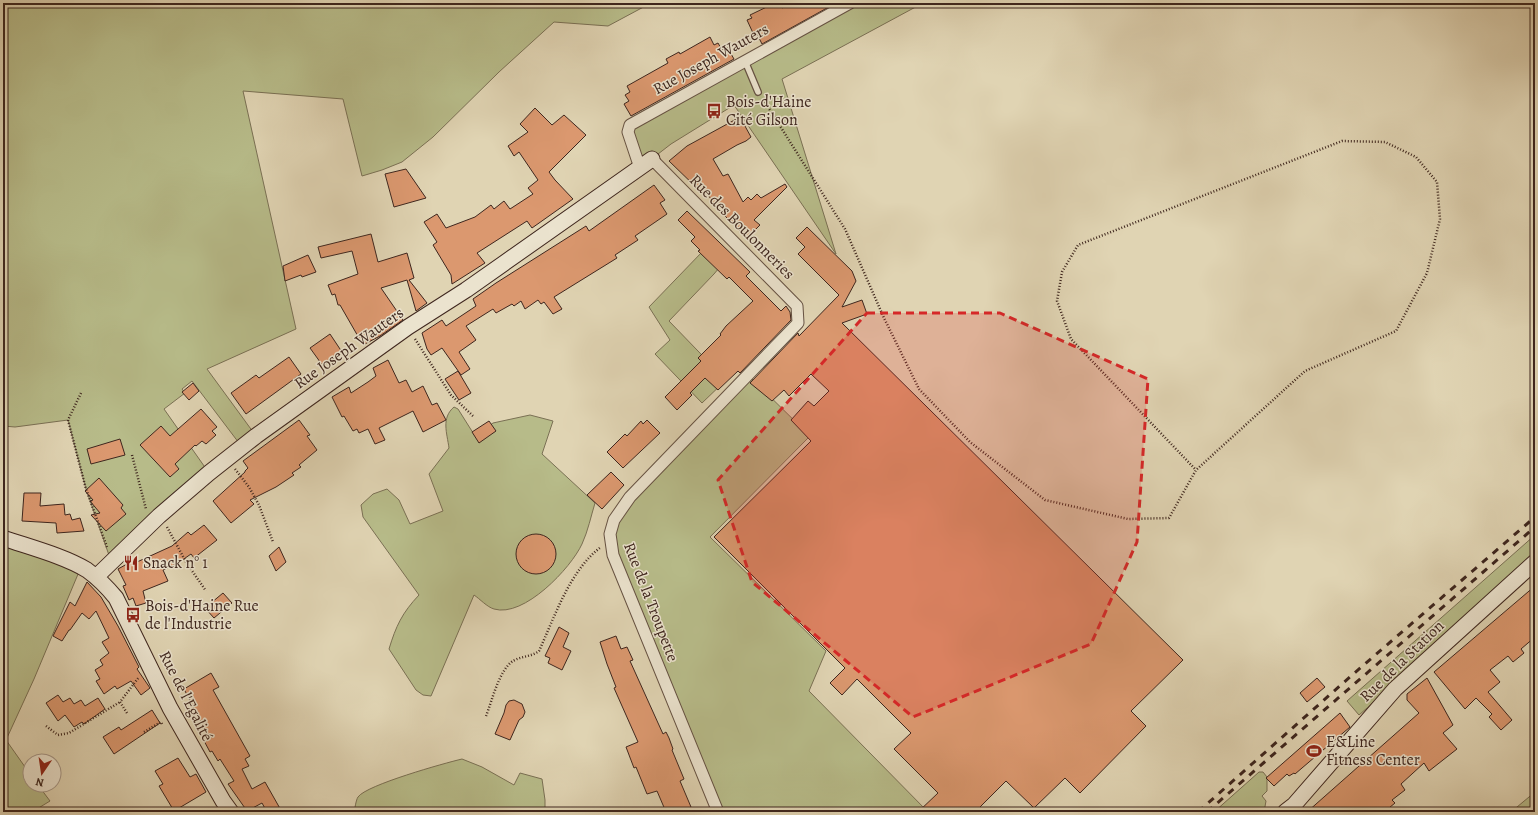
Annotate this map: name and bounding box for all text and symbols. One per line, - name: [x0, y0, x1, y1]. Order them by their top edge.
- street label: Rue Joseph Wauters: [649, 18, 773, 100]
- place label: Bois-d'Haine Cité Gilson: [726, 91, 811, 131]
- bus stop icon: Bois-d'Haine Cité Gilson: [705, 102, 723, 120]
- street label: Rue des Boulonneries: [685, 170, 799, 284]
- street label: Rue Joseph Wauters: [290, 302, 408, 394]
- street label: Rue de la Troupette: [618, 539, 684, 665]
- place label: Snack n° 1: [143, 552, 208, 574]
- restaurant icon: Snack n° 1: [122, 554, 140, 572]
- place label: Bois-d'Haine Rue de l'Industrie: [145, 595, 259, 635]
- bus stop icon: Bois-d'Haine Rue de l'Industrie: [124, 606, 142, 624]
- street label: Rue de la Station: [1355, 615, 1449, 707]
- street label: Rue de l'Egalité: [154, 647, 218, 745]
- place label: E&Line Fitness Center: [1326, 731, 1420, 771]
- sports icon: E&Line Fitness Center: [1305, 742, 1323, 760]
- north arrow: [22, 753, 62, 793]
- text: N: [34, 774, 45, 790]

